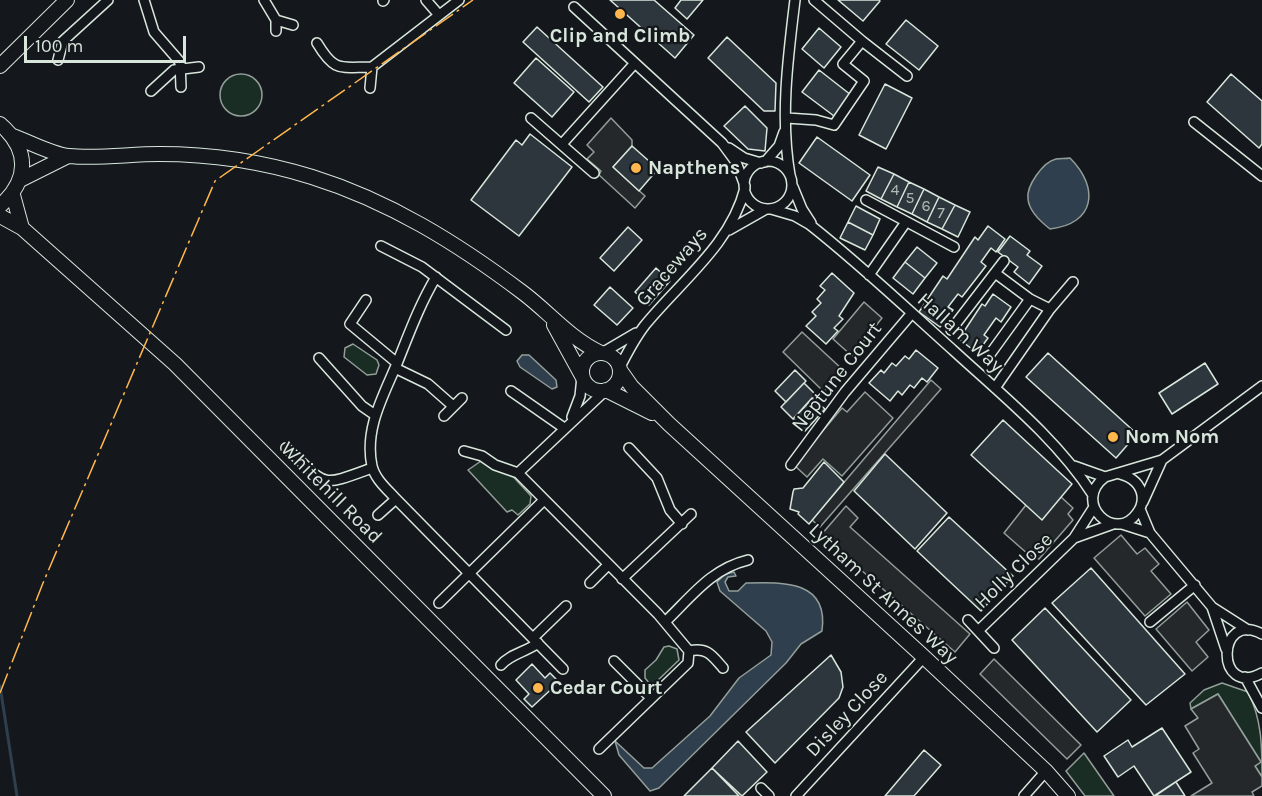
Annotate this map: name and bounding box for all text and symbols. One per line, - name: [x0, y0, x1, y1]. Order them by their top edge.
- marker: Clip and Climb: [613, 7, 627, 21]
- scale bar: [27, 24, 189, 62]
- place label: Clip and Climb: [550, 24, 690, 48]
- text: 100 m: [35, 35, 83, 57]
- place label: Napthens: [648, 156, 740, 180]
- marker: Napthens: [629, 161, 643, 175]
- house number: 4: [891, 180, 899, 200]
- house number: 5: [905, 188, 915, 208]
- house number: 6: [921, 196, 931, 216]
- house number: 7: [937, 203, 945, 223]
- street label: Graceways: [631, 223, 713, 311]
- street label: Hallam Way: [912, 288, 1008, 378]
- street label: Neptune Court: [787, 317, 887, 437]
- place label: Nom Nom: [1125, 425, 1219, 449]
- marker: Nom Nom: [1106, 430, 1120, 444]
- street label: Whitehill Road: [275, 437, 387, 549]
- street label: Lytham St Annes Way: [803, 519, 963, 669]
- street label: Holly Close: [970, 528, 1058, 614]
- street label: Disley Close: [801, 666, 893, 762]
- place label: Cedar Court: [550, 676, 662, 700]
- marker: Cedar Court: [531, 681, 545, 695]

